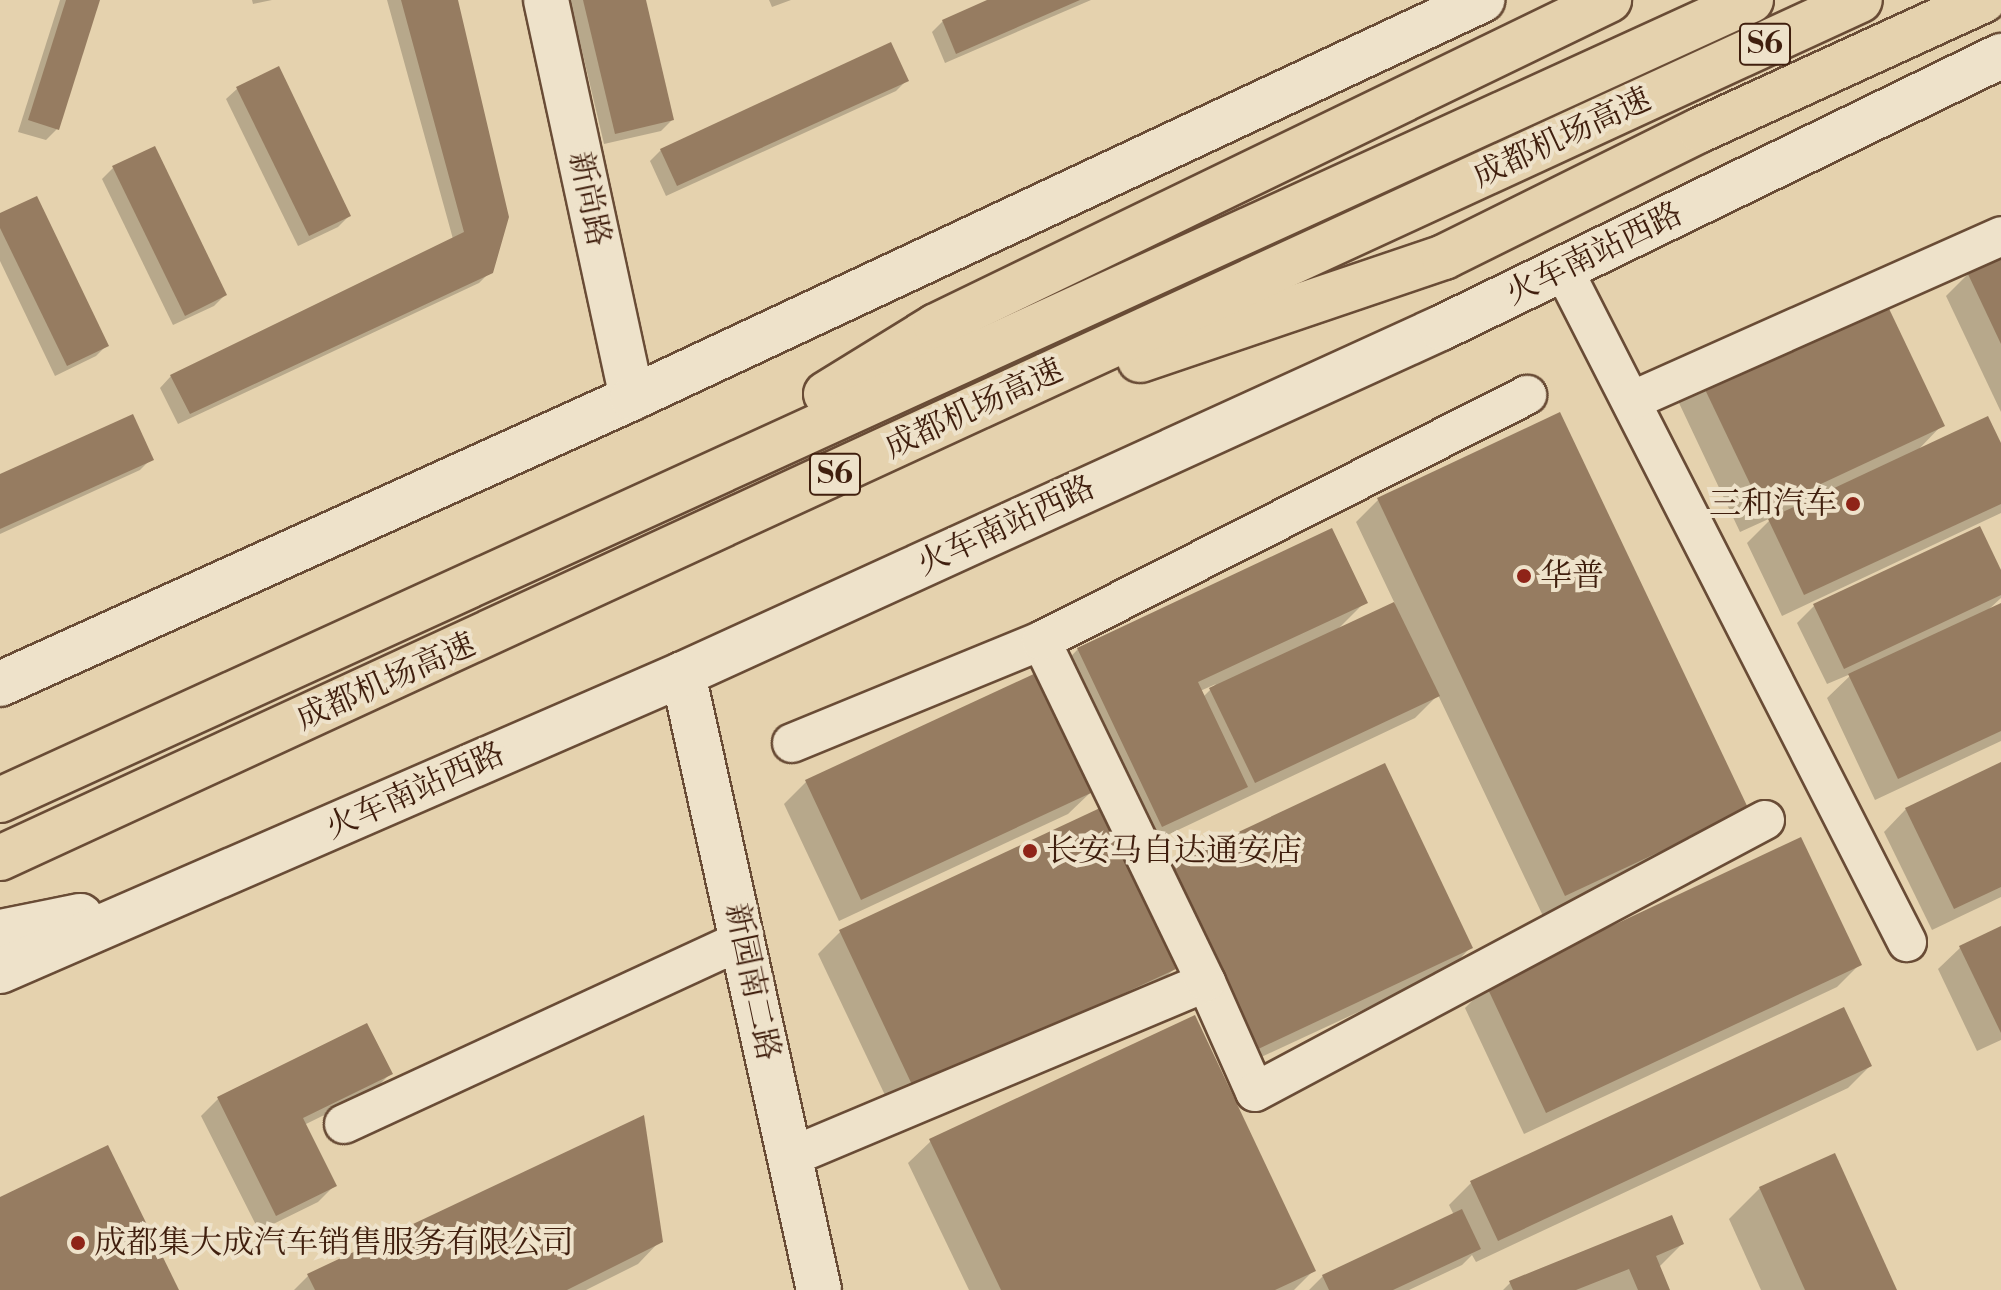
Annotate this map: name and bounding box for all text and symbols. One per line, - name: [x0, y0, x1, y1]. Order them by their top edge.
- road number: S6: [1739, 18, 1791, 70]
- street label: 成都机场高速: [1467, 80, 1657, 196]
- street label: 新尚路: [560, 148, 618, 250]
- street label: 火车南站西路: [1499, 195, 1689, 313]
- street label: 成都机场高速: [879, 351, 1069, 467]
- road number: S6: [809, 448, 861, 500]
- street label: 火车南站西路: [911, 468, 1101, 584]
- place label: 三和汽车: [1709, 485, 1837, 523]
- marker: 三和汽车: [1844, 495, 1862, 513]
- place label: 华普: [1540, 557, 1604, 595]
- marker: 华普: [1515, 567, 1533, 585]
- street label: 成都机场高速: [290, 625, 482, 739]
- street label: 火车南站西路: [319, 734, 511, 848]
- place label: 长安马自达通安店: [1046, 832, 1302, 870]
- marker: 长安马自达通安店: [1021, 842, 1039, 860]
- street label: 新园南二路: [717, 900, 787, 1064]
- place label: 成都集大成汽车销售服务有限公司: [94, 1224, 574, 1262]
- marker: 成都集大成汽车销售服务有限公司: [69, 1234, 87, 1252]

